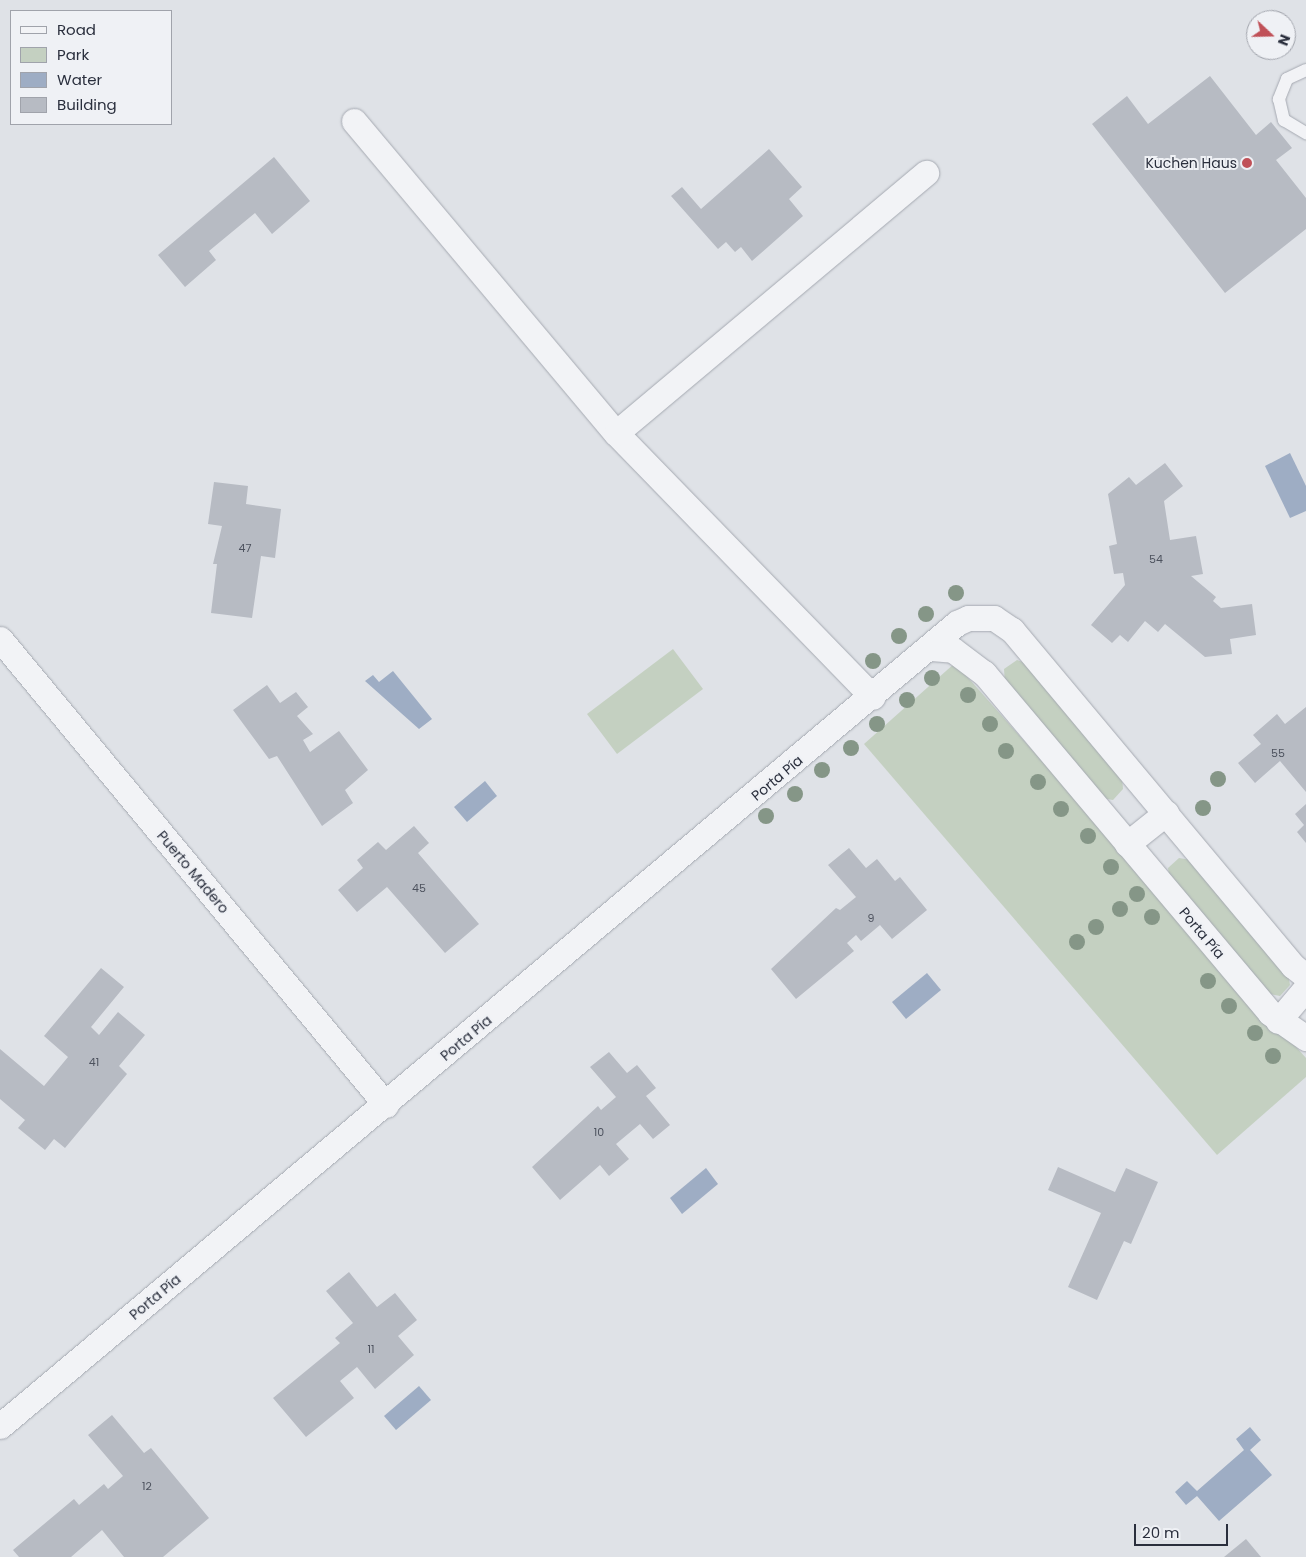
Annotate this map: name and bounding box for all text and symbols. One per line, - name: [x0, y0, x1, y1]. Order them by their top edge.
- legend: [10, 10, 172, 125]
- north arrow: [1246, 10, 1296, 60]
- text: Road: [57, 19, 96, 40]
- text: N: [1273, 32, 1295, 49]
- text: Park: [57, 44, 89, 65]
- text: Water: [57, 69, 102, 90]
- text: Building: [57, 94, 117, 115]
- place label: Kuchen Haus: [1145, 155, 1237, 171]
- marker: Kuchen Haus: [1241, 157, 1253, 169]
- house number: 47: [239, 541, 251, 555]
- house number: 54: [1149, 552, 1163, 566]
- house number: 55: [1271, 746, 1285, 760]
- street label: Porta Pía: [748, 752, 806, 804]
- street label: Puerto Madero: [154, 827, 232, 917]
- house number: 45: [412, 881, 426, 895]
- street label: Porta Pía: [1176, 904, 1228, 962]
- house number: 9: [868, 911, 874, 925]
- street label: Porta Pía: [437, 1012, 495, 1064]
- house number: 41: [89, 1055, 99, 1069]
- house number: 10: [594, 1125, 604, 1139]
- street label: Porta Pía: [126, 1271, 184, 1323]
- house number: 11: [367, 1342, 375, 1356]
- house number: 12: [142, 1479, 152, 1493]
- scale bar: [1136, 1514, 1230, 1546]
- text: 20 m: [1142, 1522, 1180, 1543]

